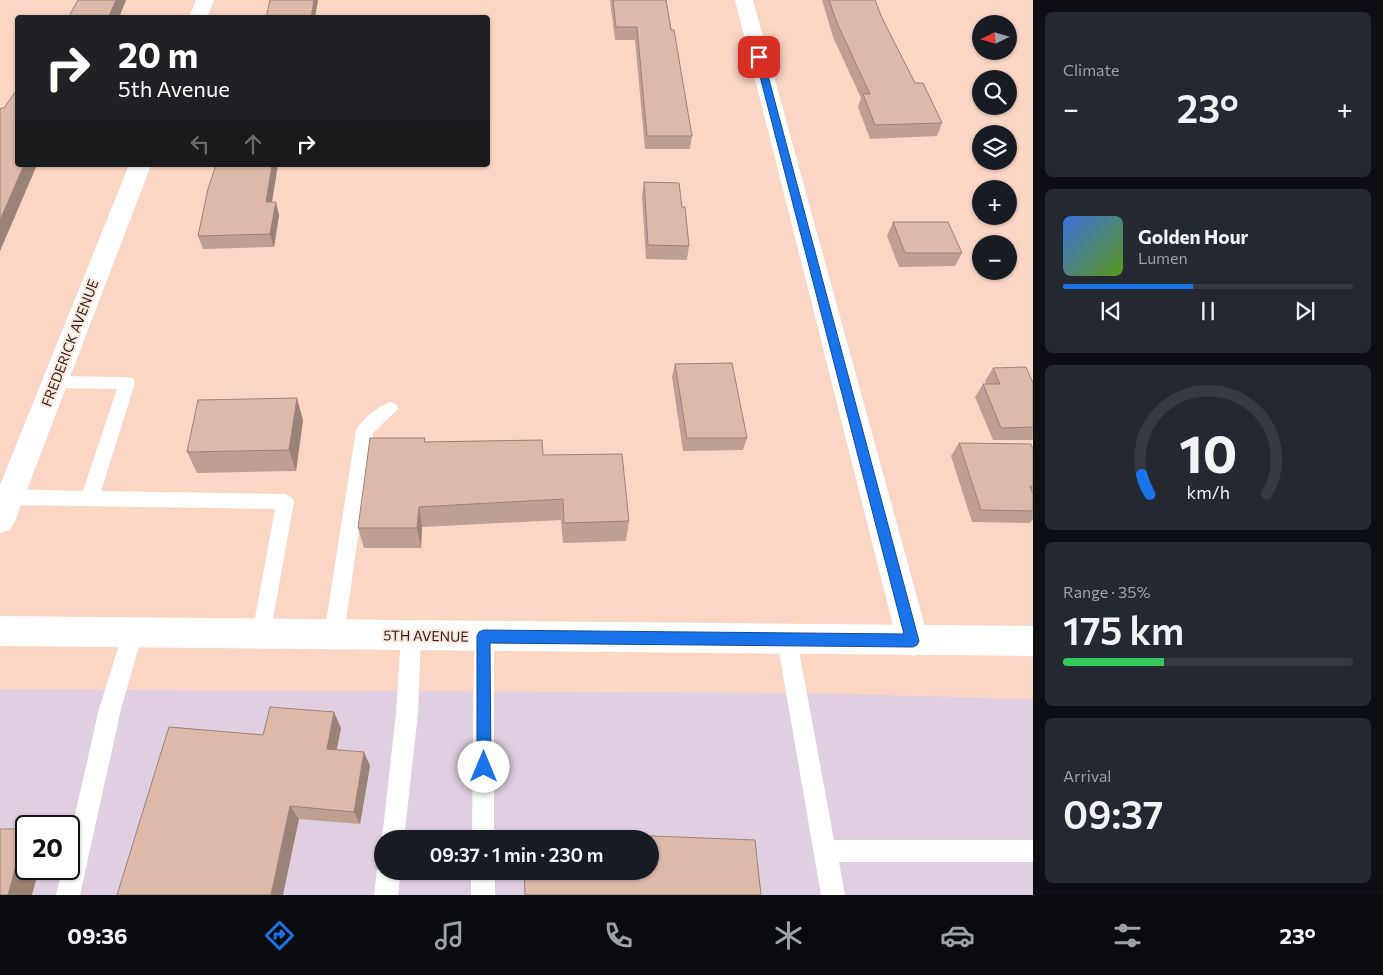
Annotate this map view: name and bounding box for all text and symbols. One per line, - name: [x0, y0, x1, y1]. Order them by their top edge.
- north arrow: [972, 15, 1018, 60]
- map controls: [972, 15, 1017, 280]
- text: 20 m: [118, 32, 198, 75]
- icon: right: [35, 35, 100, 100]
- pin: [738, 36, 780, 78]
- icon: arrive: [745, 43, 773, 71]
- text: Climate: [1063, 60, 1119, 79]
- button: search: [972, 70, 1017, 115]
- text: 5th Avenue: [118, 75, 230, 102]
- text: 23°: [1177, 84, 1239, 131]
- text: −: [1063, 91, 1079, 125]
- text: +: [1337, 91, 1353, 125]
- button: layers: [972, 125, 1017, 170]
- icon: left: [186, 130, 214, 158]
- icon: ahead: [239, 130, 267, 158]
- icon: right: [292, 130, 320, 158]
- button: +: [972, 180, 1017, 225]
- text: Golden Hour: [1138, 225, 1248, 248]
- button: −: [972, 235, 1017, 280]
- text: Lumen: [1138, 248, 1188, 267]
- street label: FREDERICK AVENUE: [37, 277, 102, 409]
- icon: previous: [1097, 297, 1125, 325]
- icon: pause: [1194, 297, 1222, 325]
- icon: next: [1291, 297, 1319, 325]
- text: 10: [1179, 420, 1237, 484]
- text: km/h: [1186, 481, 1230, 503]
- text: Range · 35%: [1063, 582, 1150, 601]
- text: 175 km: [1063, 606, 1184, 653]
- street label: 5TH AVENUE: [383, 626, 469, 645]
- position arrow: [457, 740, 509, 792]
- text: Arrival: [1063, 766, 1111, 785]
- text: 09:37: [1063, 790, 1163, 837]
- speed limit sign: 20: [15, 815, 80, 880]
- text: 09:37 · 1 min · 230 m: [430, 843, 603, 866]
- icon: directions: [262, 918, 297, 953]
- icon: music: [432, 918, 467, 953]
- icon: phone: [601, 918, 636, 953]
- icon: climate: [771, 918, 806, 953]
- icon: car: [940, 918, 975, 953]
- icon: filters: [1110, 918, 1145, 953]
- text: 09:36: [67, 922, 128, 949]
- text: 23°: [1279, 922, 1316, 949]

